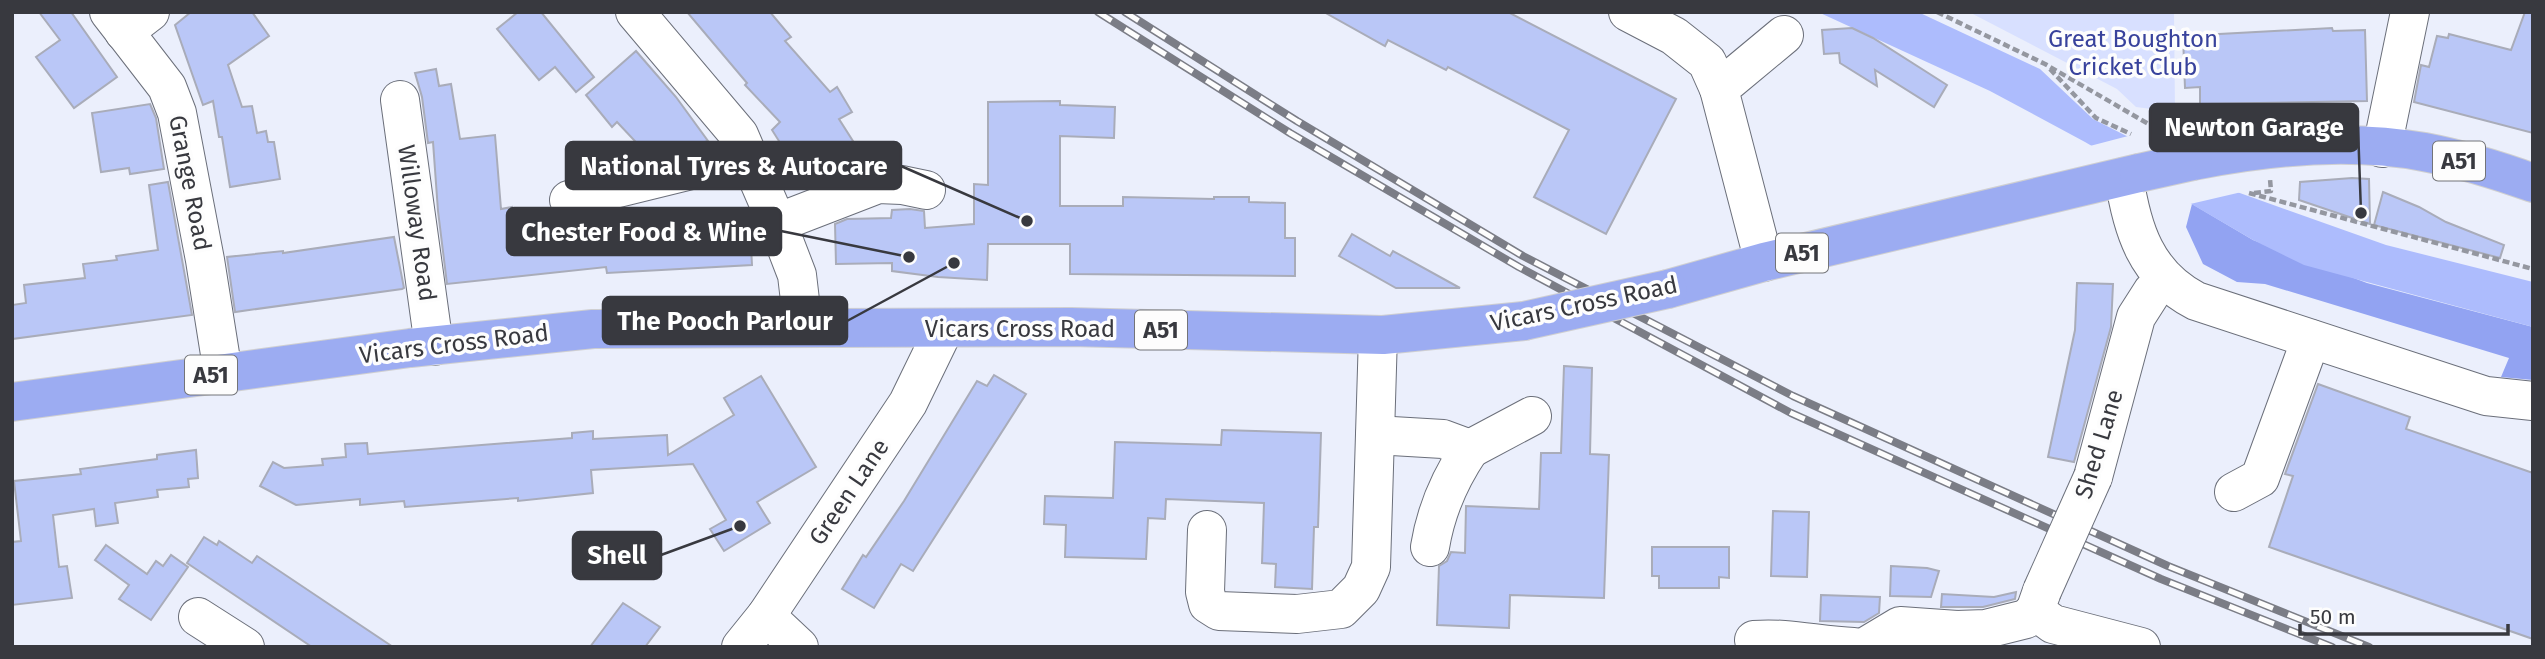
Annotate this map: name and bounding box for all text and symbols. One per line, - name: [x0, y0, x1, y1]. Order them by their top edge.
- park label: Great Boughton Cricket Club: [2048, 25, 2218, 81]
- callout: Newton Garage: [2150, 104, 2358, 151]
- text: Newton Garage: [2164, 112, 2344, 143]
- street label: Grange Road: [163, 113, 217, 253]
- callout: National Tyres & Autocare: [566, 142, 901, 189]
- road number: A51: [2433, 142, 2485, 180]
- street label: Willoway Road: [392, 143, 442, 303]
- text: National Tyres & Autocare: [580, 151, 888, 182]
- callout: Chester Food & Wine: [507, 208, 781, 255]
- text: Chester Food & Wine: [521, 217, 767, 248]
- road number: A51: [1776, 234, 1828, 272]
- street label: Vicars Cross Road: [1488, 271, 1680, 337]
- callout: The Pooch Parlour: [603, 297, 847, 344]
- text: The Pooch Parlour: [617, 306, 833, 337]
- road number: A51: [1135, 310, 1187, 350]
- street label: Vicars Cross Road: [925, 315, 1115, 343]
- street label: Vicars Cross Road: [358, 319, 550, 369]
- road number: A51: [185, 356, 237, 394]
- street label: Shed Lane: [2069, 386, 2129, 502]
- street label: Green Lane: [803, 434, 895, 550]
- callout: Shell: [573, 532, 661, 579]
- text: Shell: [587, 540, 647, 571]
- scale bar: [2300, 592, 2508, 636]
- text: 50 m: [2310, 604, 2356, 630]

